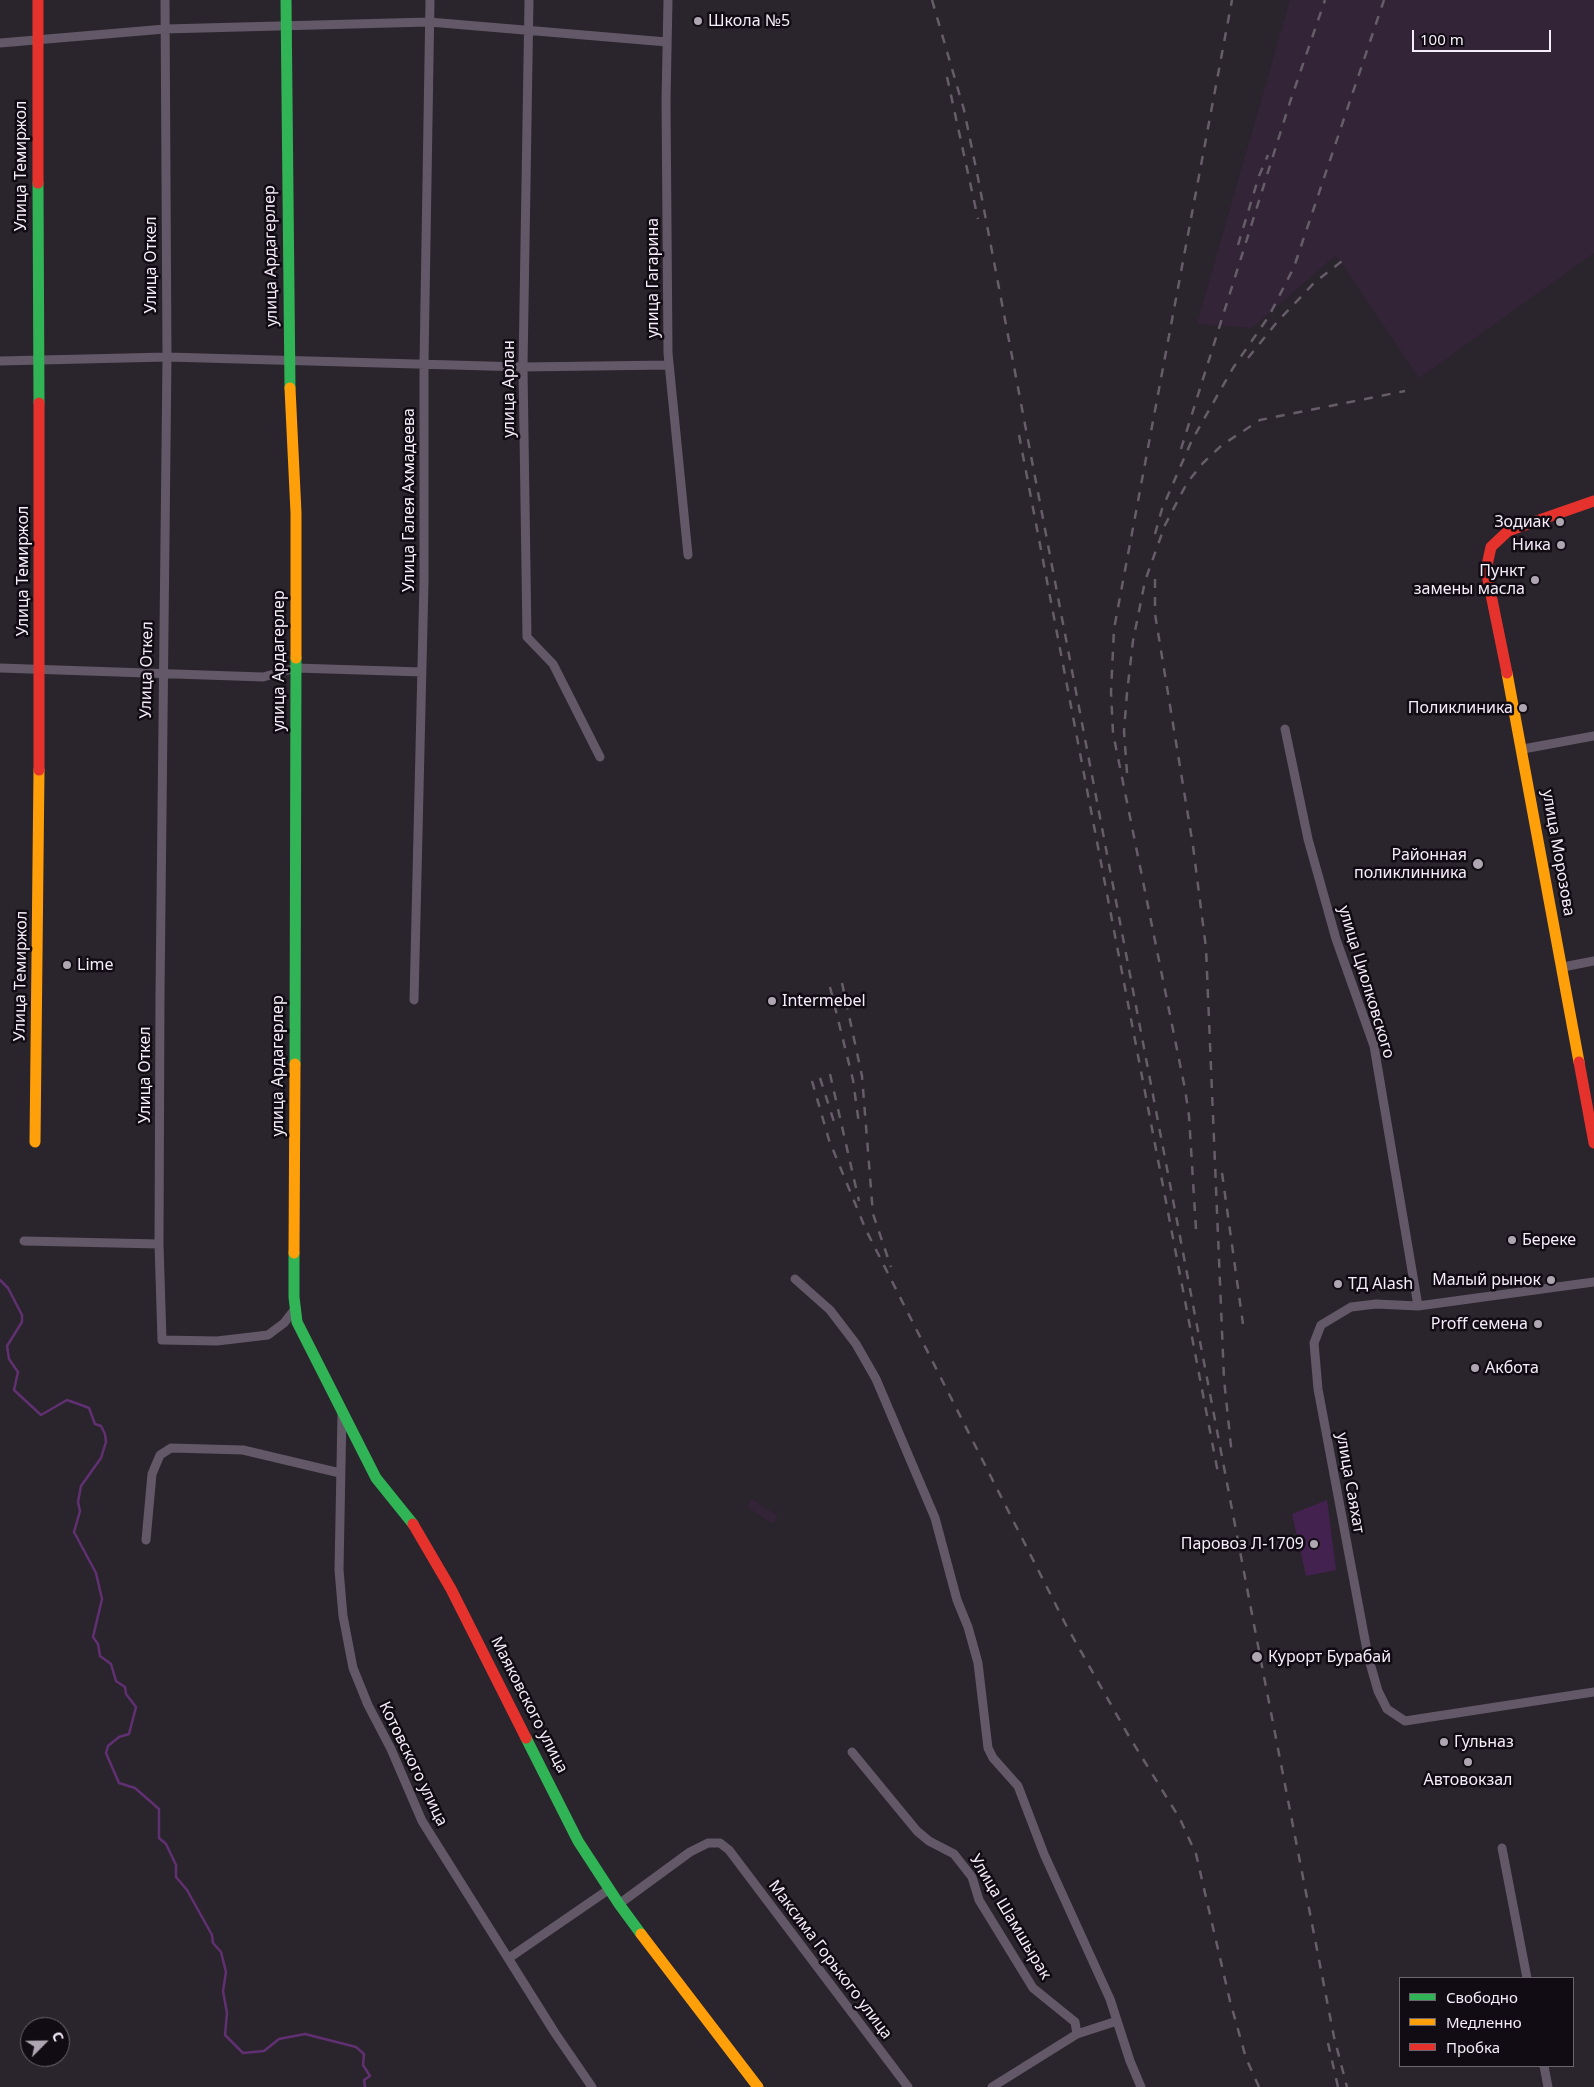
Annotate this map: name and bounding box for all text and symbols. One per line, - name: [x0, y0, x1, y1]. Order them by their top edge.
- place label: Школа №5: [708, 11, 790, 31]
- marker: Школа №5: [692, 15, 704, 27]
- scale bar: [1414, 20, 1553, 52]
- text: 100 m: [1420, 29, 1464, 49]
- street label: Улица Темиржол: [11, 101, 31, 231]
- street label: улица Ардагерлер: [260, 185, 282, 327]
- street label: Улица Откел: [141, 216, 161, 314]
- street label: улица Гагарина: [643, 218, 663, 338]
- street label: улица Арлан: [499, 340, 519, 438]
- street label: Улица Галея Ахмадеева: [399, 408, 419, 592]
- street label: Улица Темиржол: [13, 506, 33, 636]
- place label: Зодиак: [1494, 512, 1550, 532]
- marker: Зодиак: [1554, 516, 1566, 528]
- place label: Ника: [1512, 535, 1551, 555]
- marker: Ника: [1555, 539, 1567, 551]
- place label: Пункт замены масла: [1414, 561, 1525, 599]
- marker: Пункт замены масла: [1529, 574, 1541, 586]
- street label: улица Ардагерлер: [269, 590, 289, 732]
- street label: Улица Откел: [137, 621, 157, 719]
- place label: Поликлиника: [1408, 698, 1513, 718]
- marker: Поликлиника: [1517, 702, 1529, 714]
- street label: улица Морозова: [1537, 788, 1579, 918]
- place label: Районная поликлинника: [1354, 845, 1467, 883]
- marker: Районная поликлинника: [1471, 857, 1485, 871]
- street label: улица Циолковского: [1334, 903, 1398, 1061]
- street label: Улица Темиржол: [10, 911, 32, 1041]
- place label: Lime: [77, 955, 113, 975]
- marker: Lime: [61, 959, 73, 971]
- place label: Intermebel: [782, 991, 866, 1011]
- street label: улица Ардагерлер: [268, 995, 288, 1137]
- marker: Intermebel: [766, 995, 778, 1007]
- street label: Улица Откел: [135, 1026, 155, 1124]
- place label: Береке: [1522, 1230, 1576, 1250]
- marker: Береке: [1506, 1234, 1518, 1246]
- place label: Малый рынок: [1432, 1270, 1541, 1290]
- place label: ТД Alash: [1348, 1274, 1413, 1294]
- marker: Малый рынок: [1545, 1274, 1557, 1286]
- marker: ТД Alash: [1332, 1278, 1344, 1290]
- place label: Proff семена: [1431, 1314, 1528, 1334]
- marker: Proff семена: [1532, 1318, 1544, 1330]
- place label: Акбота: [1485, 1358, 1539, 1378]
- marker: Акбота: [1469, 1362, 1481, 1374]
- street label: улица Саяхат: [1332, 1431, 1368, 1535]
- place label: Паровоз Л-1709: [1181, 1534, 1304, 1554]
- marker: Паровоз Л-1709: [1308, 1538, 1320, 1550]
- street label: Маяковского улица: [486, 1633, 572, 1777]
- place label: Курорт Бурабай: [1268, 1647, 1391, 1667]
- marker: Курорт Бурабай: [1250, 1650, 1264, 1664]
- street label: Котовского улица: [375, 1699, 451, 1829]
- place label: Гульназ: [1454, 1732, 1514, 1752]
- marker: Гульназ: [1438, 1736, 1450, 1748]
- marker: Автовокзал: [1462, 1756, 1474, 1768]
- place label: Автовокзал: [1424, 1770, 1512, 1790]
- street label: Улица Шамшырак: [965, 1851, 1055, 1983]
- street label: Максима Горького улица: [764, 1877, 896, 2043]
- legend: [1399, 1977, 1574, 2067]
- text: Свободно: [1446, 1987, 1518, 2007]
- text: Медленно: [1446, 2012, 1522, 2032]
- north arrow: [20, 2017, 70, 2067]
- text: С: [48, 2028, 69, 2044]
- text: Пробка: [1446, 2037, 1500, 2057]

